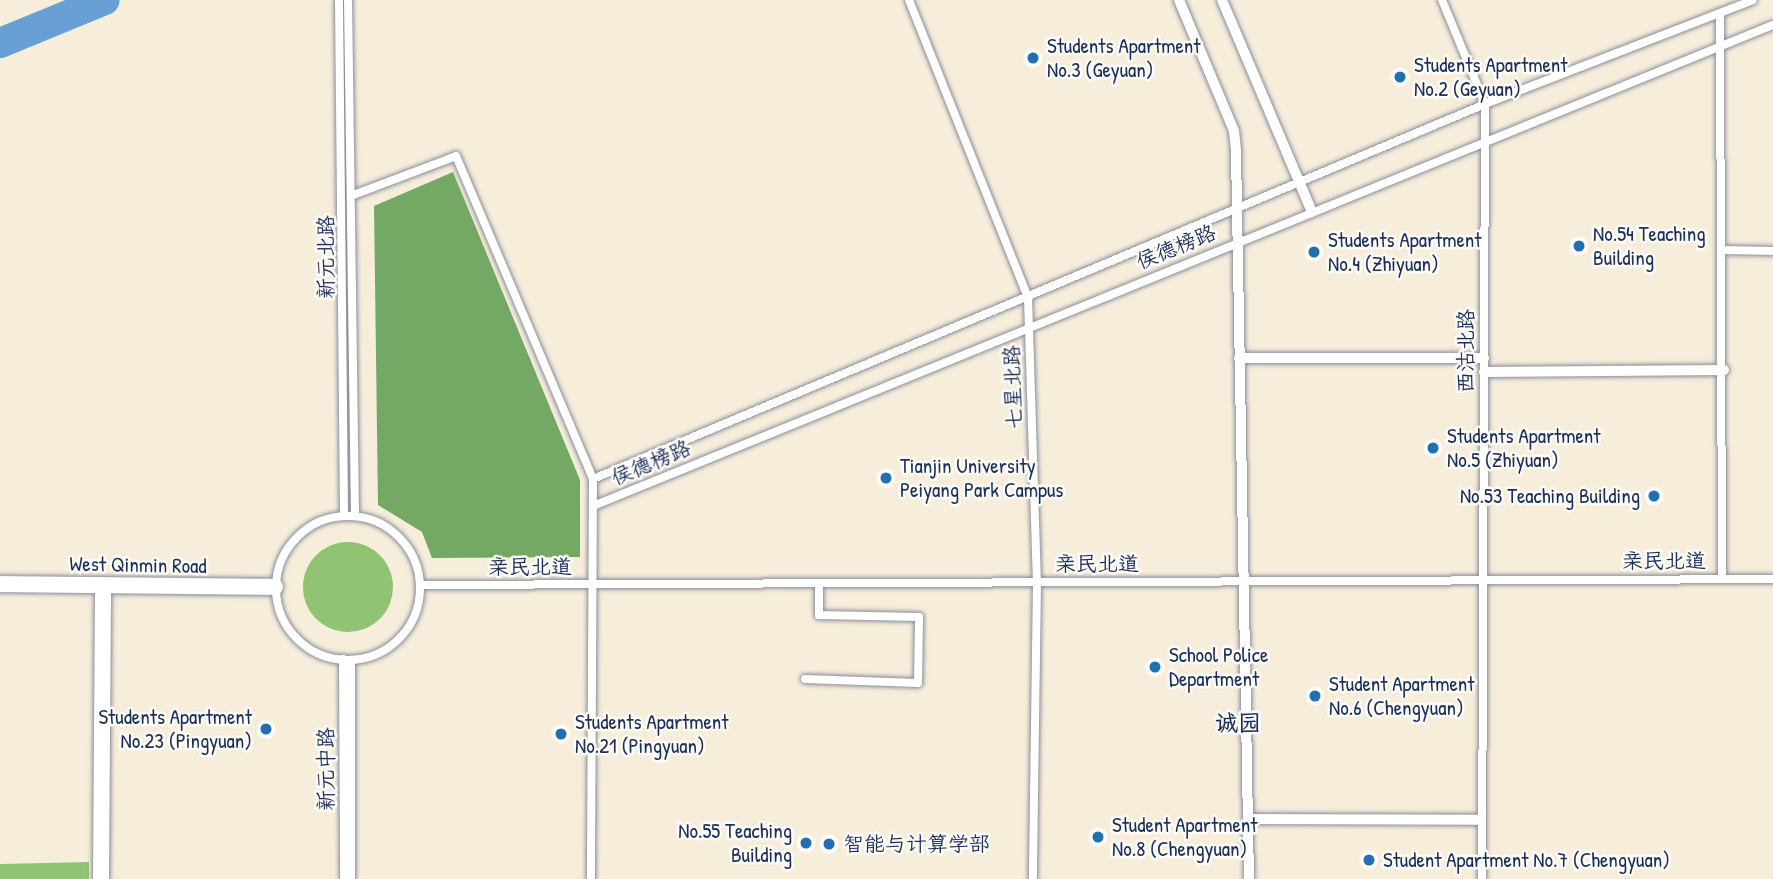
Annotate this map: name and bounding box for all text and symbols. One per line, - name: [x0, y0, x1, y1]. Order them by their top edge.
- place label: Students Apartment No.3 (Geyuan): [1047, 33, 1201, 83]
- marker: Students Apartment No.3 (Geyuan): [1025, 50, 1041, 66]
- place label: Students Apartment No.2 (Geyuan): [1414, 52, 1568, 102]
- marker: Students Apartment No.2 (Geyuan): [1392, 69, 1408, 85]
- street label: 新元北路: [313, 215, 339, 299]
- street label: 侯德榜路: [1132, 220, 1220, 274]
- place label: No.54 Teaching Building: [1593, 221, 1706, 271]
- place label: Students Apartment No.4 (Zhiyuan): [1328, 227, 1482, 277]
- marker: No.54 Teaching Building: [1571, 238, 1587, 254]
- marker: Students Apartment No.4 (Zhiyuan): [1306, 244, 1322, 260]
- street label: 西沽北路: [1453, 309, 1479, 393]
- street label: 七星北路: [999, 345, 1027, 429]
- place label: Students Apartment No.5 (Zhiyuan): [1447, 423, 1601, 473]
- street label: 侯德榜路: [607, 435, 695, 491]
- marker: Students Apartment No.5 (Zhiyuan): [1425, 440, 1441, 456]
- place label: Tianjin University Peiyang Park Campus: [900, 453, 1063, 503]
- marker: Tianjin University Peiyang Park Campus: [878, 470, 894, 486]
- place label: No.53 Teaching Building: [1460, 483, 1640, 509]
- marker: No.53 Teaching Building: [1646, 488, 1662, 504]
- street label: 亲民北道: [1622, 548, 1706, 574]
- street label: West Qinmin Road: [69, 551, 207, 579]
- street label: 亲民北道: [1055, 551, 1139, 577]
- street label: 亲民北道: [488, 554, 572, 580]
- place label: School Police Department: [1169, 642, 1268, 692]
- marker: School Police Department: [1147, 659, 1163, 675]
- place label: Student Apartment No.6 (Chengyuan): [1329, 671, 1474, 721]
- marker: Student Apartment No.6 (Chengyuan): [1307, 688, 1323, 704]
- place label: Students Apartment No.23 (Pingyuan): [98, 704, 252, 754]
- place label: Students Apartment No.21 (Pingyuan): [575, 709, 729, 759]
- district label: 诚园: [1215, 709, 1261, 737]
- marker: Students Apartment No.23 (Pingyuan): [258, 721, 274, 737]
- marker: Students Apartment No.21 (Pingyuan): [553, 726, 569, 742]
- street label: 新元中路: [313, 727, 339, 811]
- place label: Student Apartment No.8 (Chengyuan): [1112, 812, 1257, 862]
- place label: No.55 Teaching Building: [678, 818, 792, 868]
- marker: Student Apartment No.8 (Chengyuan): [1090, 829, 1106, 845]
- place label: 智能与计算学部: [843, 831, 990, 857]
- marker: No.55 Teaching Building: [798, 835, 814, 851]
- marker: 智能与计算学部: [821, 836, 837, 852]
- place label: Student Apartment No.7 (Chengyuan): [1383, 847, 1670, 873]
- marker: Student Apartment No.7 (Chengyuan): [1361, 852, 1377, 868]

